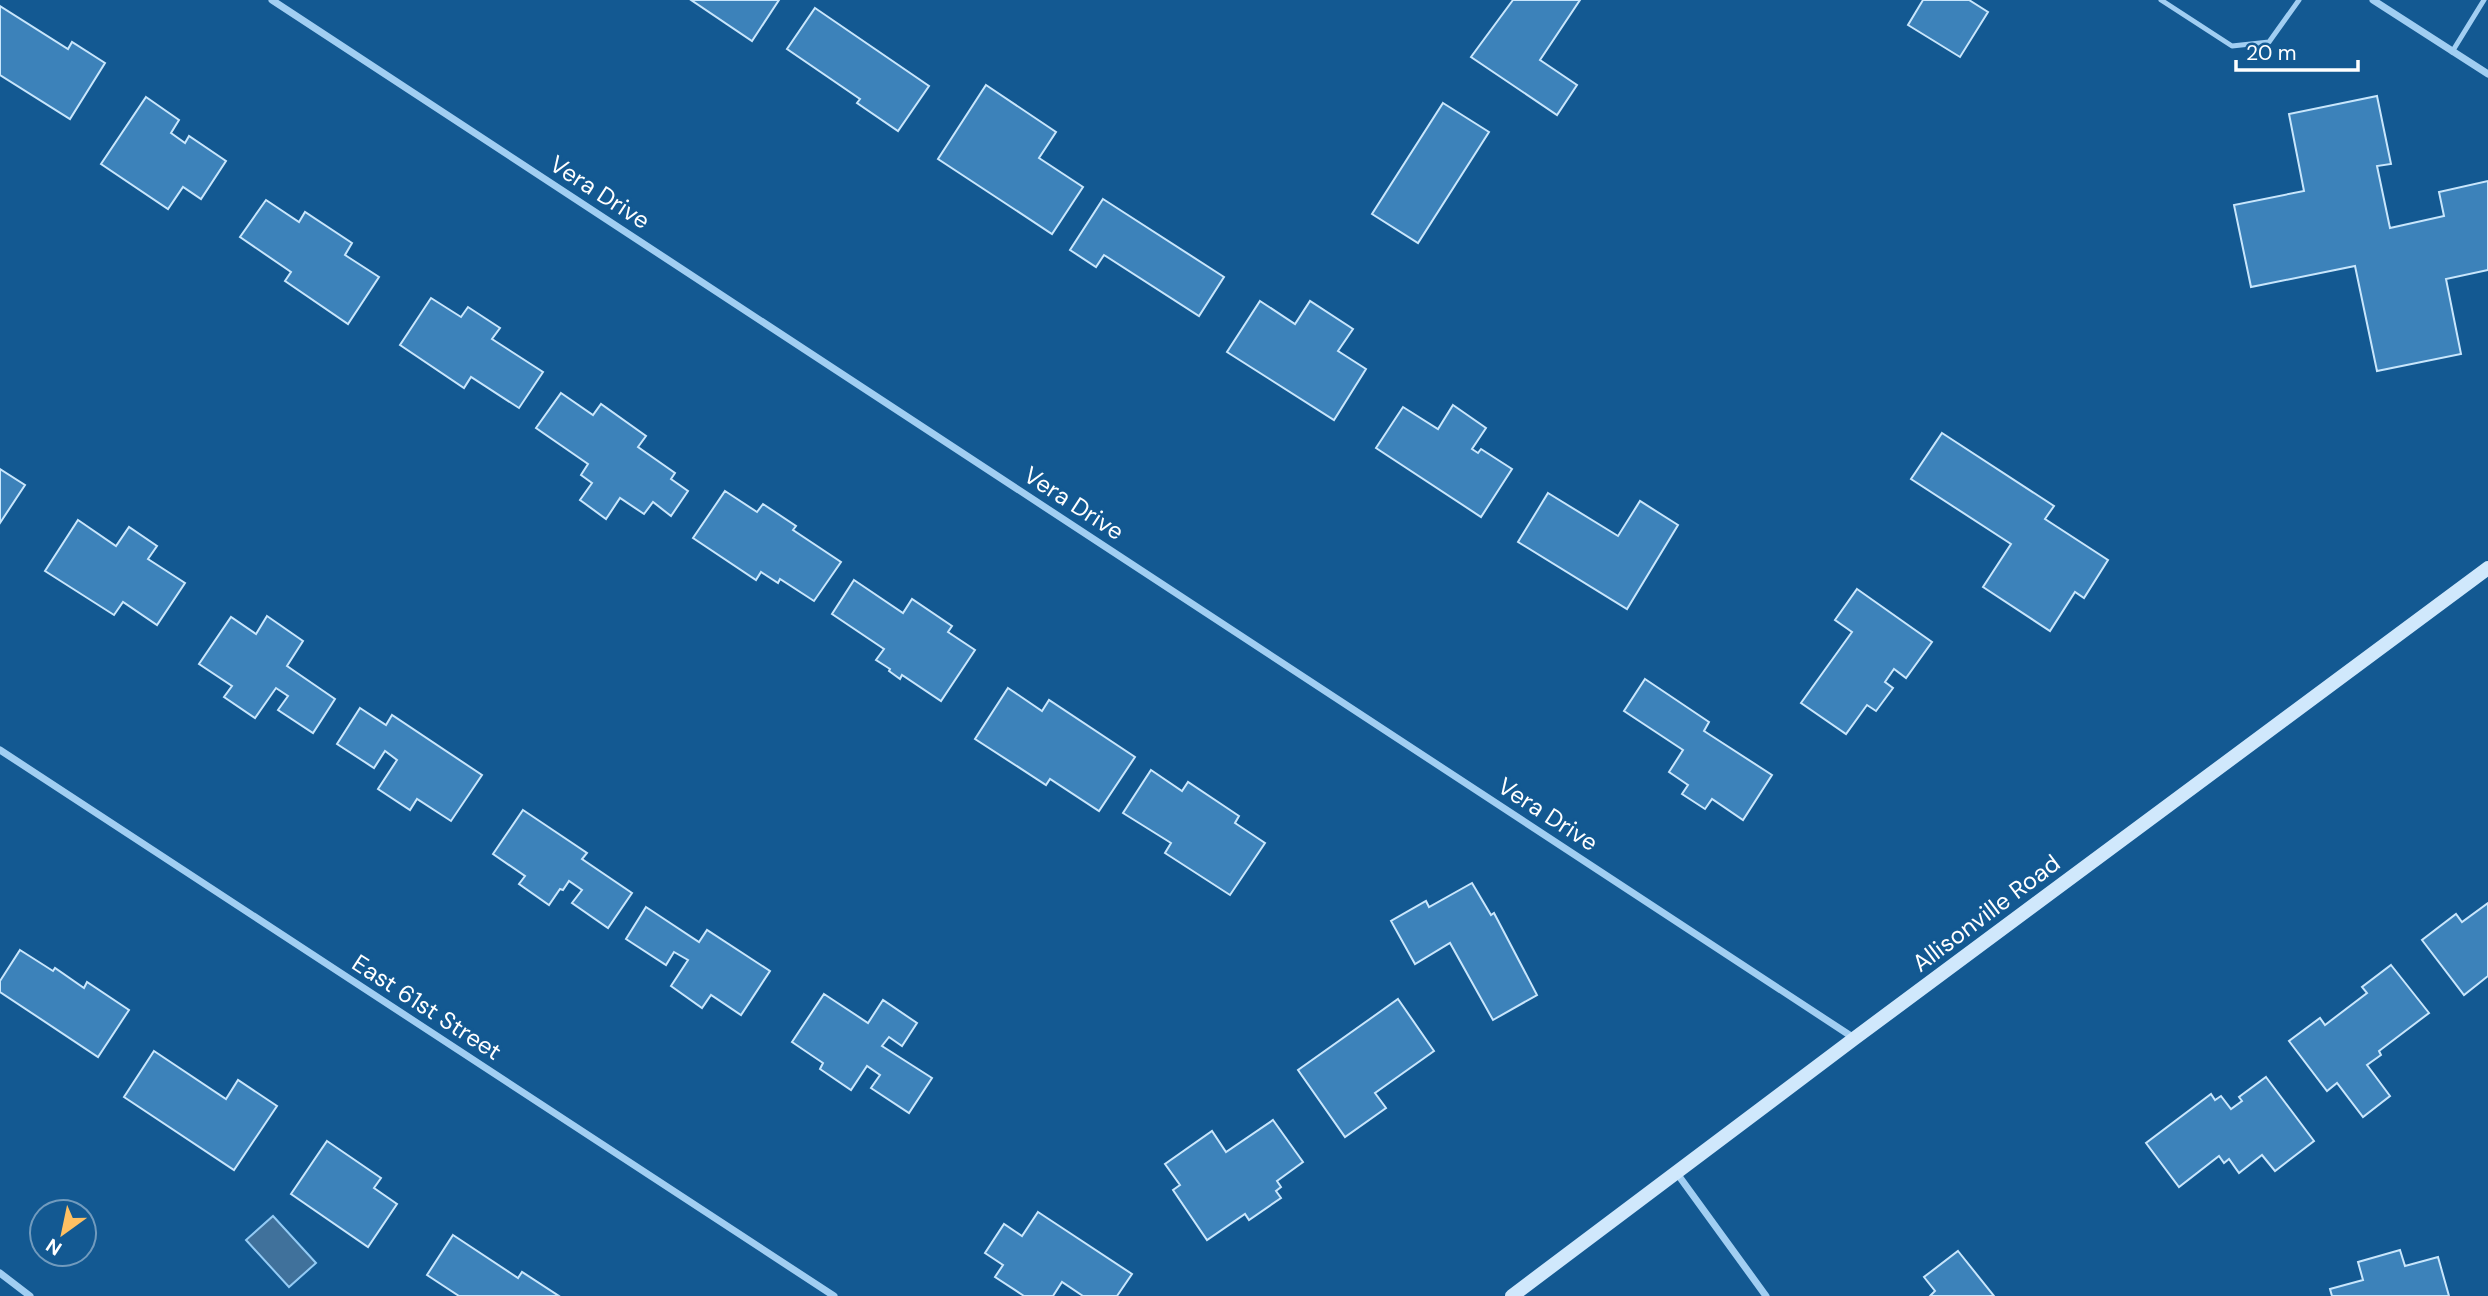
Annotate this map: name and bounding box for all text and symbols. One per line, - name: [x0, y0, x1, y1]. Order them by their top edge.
- scale bar: [2236, 28, 2358, 72]
- text: 20 m: [2246, 39, 2297, 67]
- street label: Vera Drive: [544, 148, 656, 236]
- street label: Vera Drive: [1018, 459, 1130, 547]
- street label: Vera Drive: [1492, 770, 1604, 858]
- street label: Allisonville Road: [1906, 847, 2066, 979]
- street label: East 61st Street: [347, 947, 507, 1067]
- north arrow: [28, 1198, 98, 1268]
- text: N: [41, 1233, 67, 1261]

